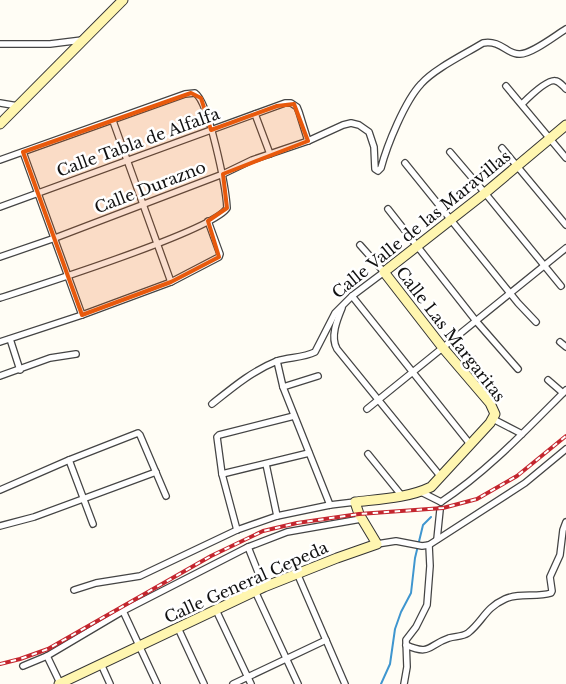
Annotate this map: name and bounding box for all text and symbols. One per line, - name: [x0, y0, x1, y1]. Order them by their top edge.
- street label: Calle Tabla de Alfalfa: [54, 103, 222, 181]
- street label: Calle Valle de las Maravillas: [328, 146, 514, 302]
- street label: Calle Durazno: [92, 157, 208, 217]
- street label: Calle Las Margaritas: [392, 262, 510, 406]
- street label: Calle General Cepeda: [161, 537, 331, 627]

